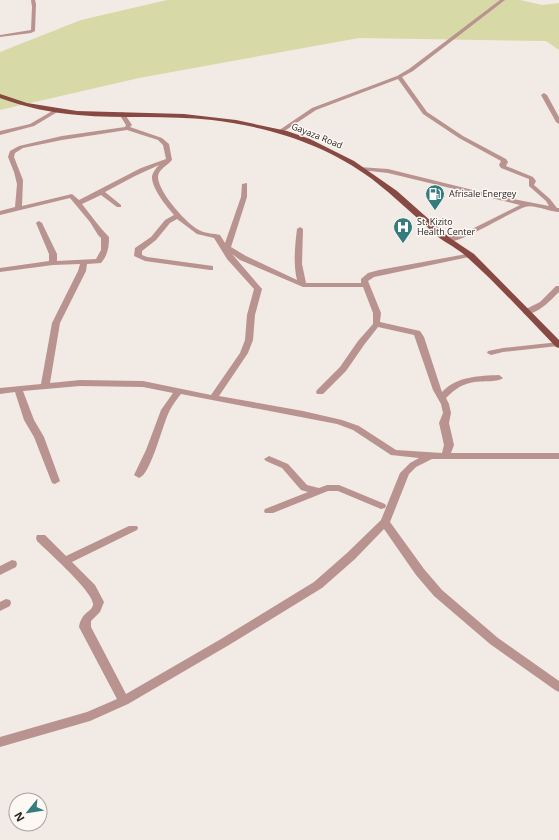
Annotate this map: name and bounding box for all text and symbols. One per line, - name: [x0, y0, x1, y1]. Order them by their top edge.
- street label: Gayaza Road: [290, 119, 345, 152]
- fuel station icon: Afrisale Energey: [424, 183, 446, 211]
- place label: Afrisale Energey: [449, 187, 517, 200]
- place label: St. Kizito Health Center: [417, 215, 476, 238]
- hospital icon: St. Kizito Health Center: [392, 216, 414, 244]
- north arrow: [8, 792, 48, 832]
- text: N: [10, 810, 28, 825]

